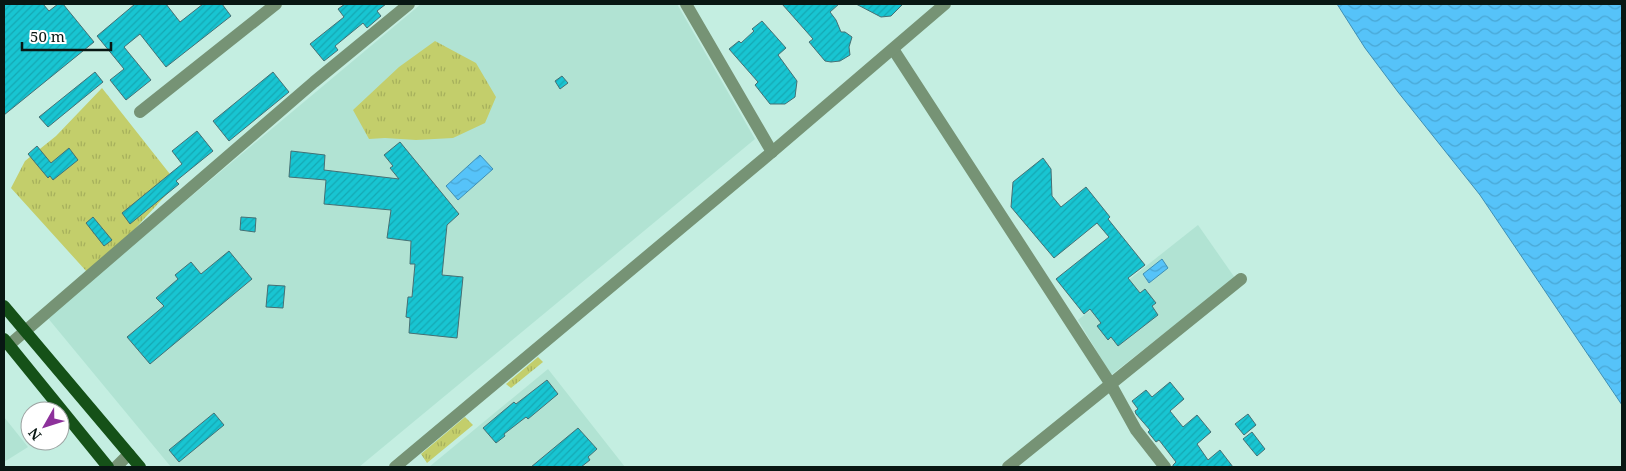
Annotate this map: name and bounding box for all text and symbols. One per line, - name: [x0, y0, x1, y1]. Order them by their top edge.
- scale bar: [22, 20, 111, 52]
- text: 50 m: [30, 26, 65, 46]
- north arrow: [20, 401, 70, 451]
- text: N: [24, 424, 45, 445]

